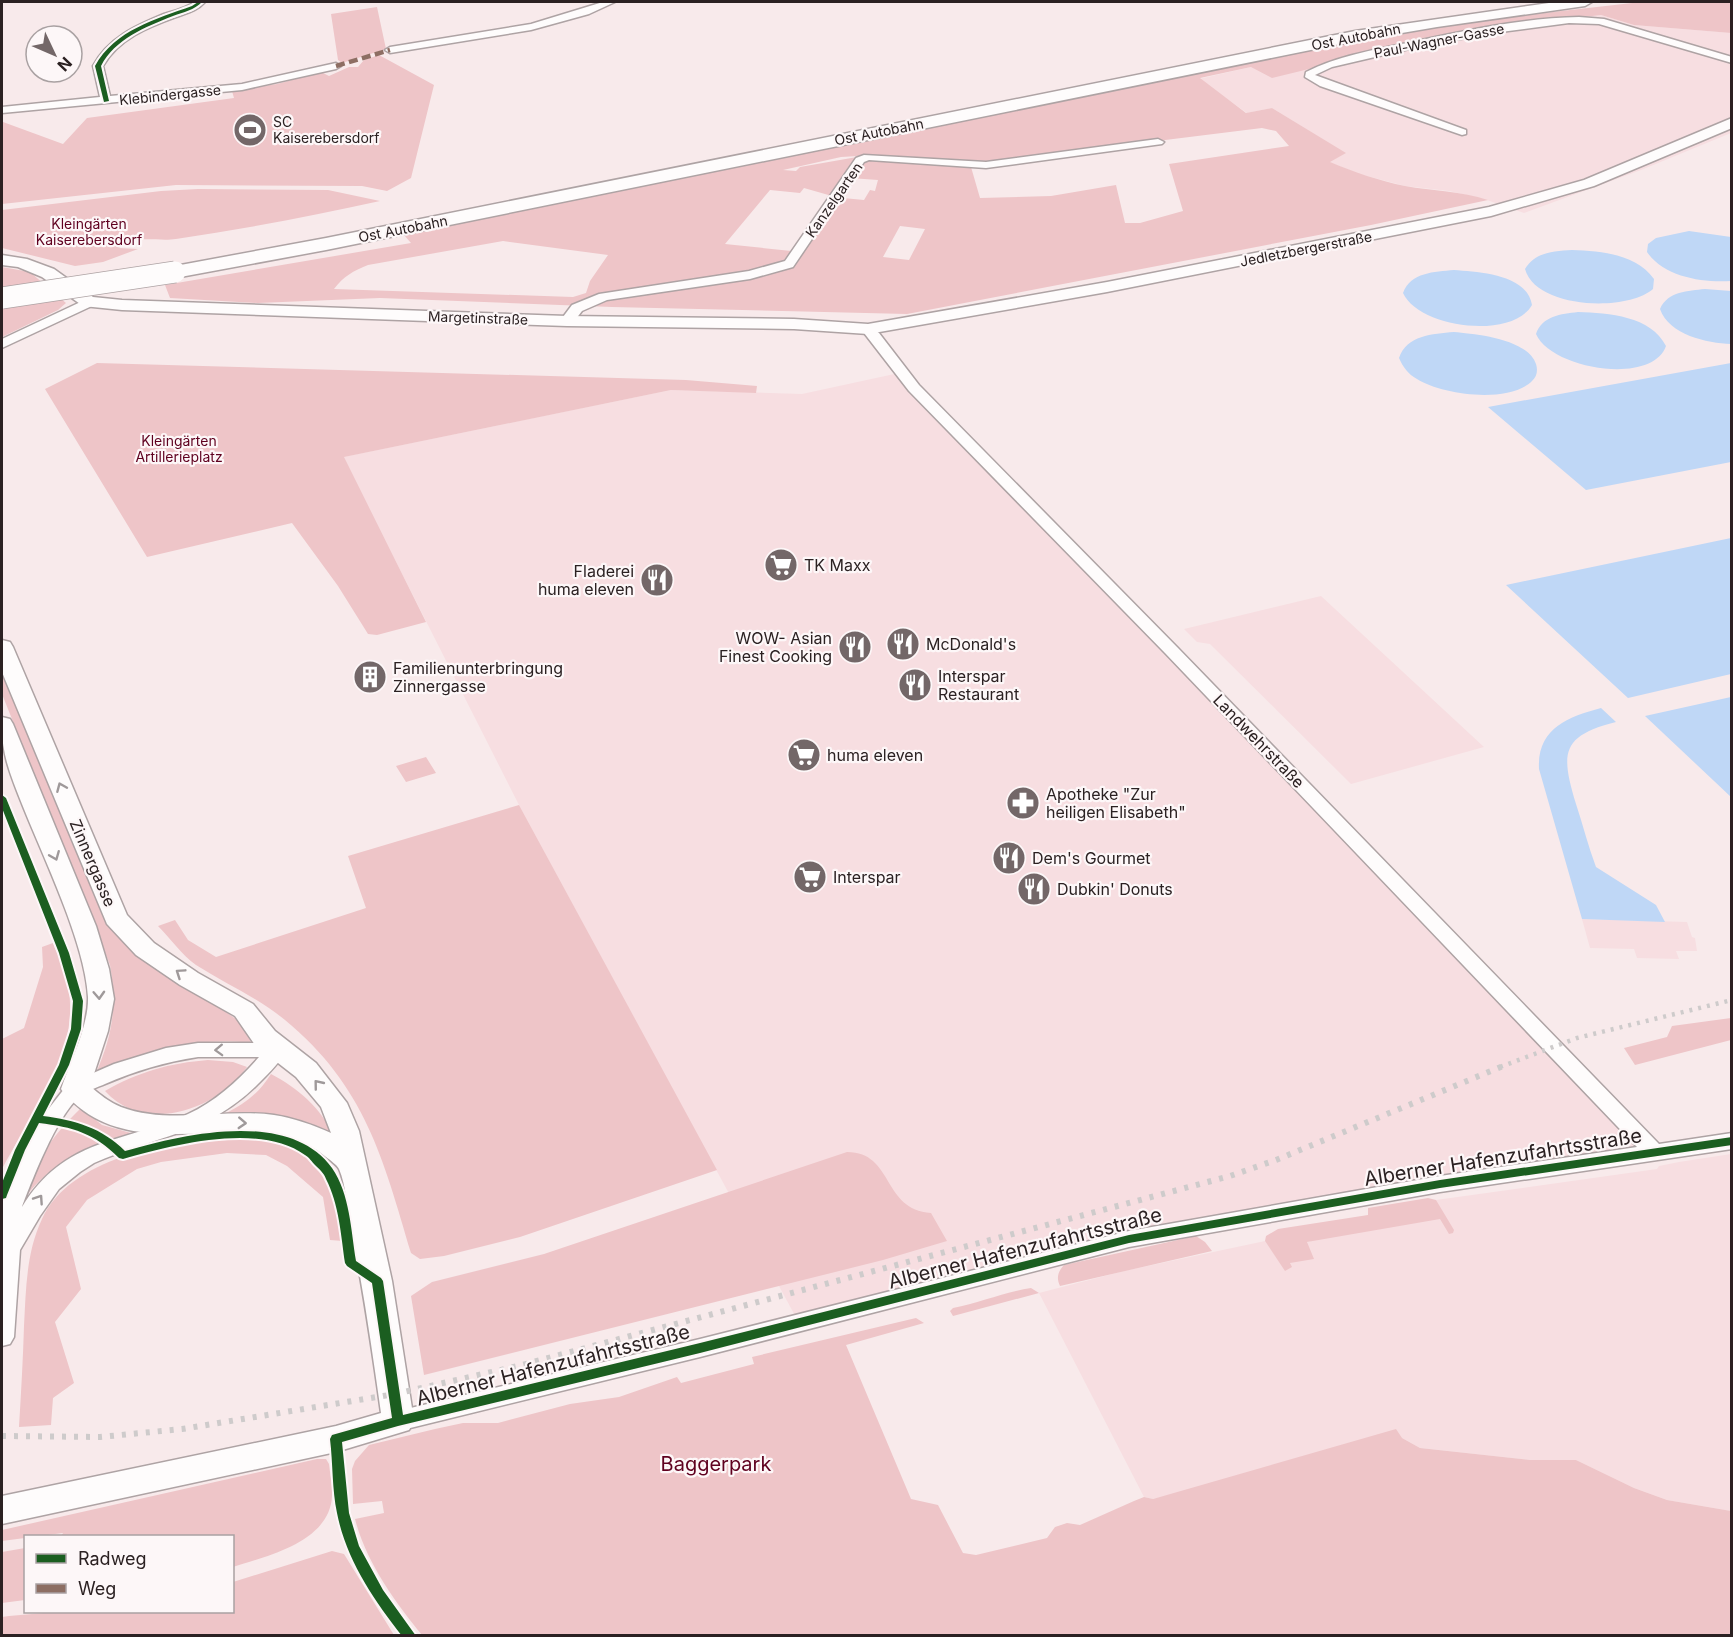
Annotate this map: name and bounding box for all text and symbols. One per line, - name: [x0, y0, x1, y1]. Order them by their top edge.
- street label: Ost Autobahn: [1310, 20, 1402, 53]
- street label: Paul-Wagner-Gasse: [1372, 20, 1506, 62]
- north arrow: [24, 24, 84, 84]
- text: N: [53, 53, 76, 76]
- street label: Klebindergasse: [118, 81, 222, 108]
- sports icon: SC Kaiserebersdorf: [232, 112, 268, 148]
- place label: SC Kaiserebersdorf: [273, 113, 379, 146]
- street label: Ost Autobahn: [833, 115, 925, 148]
- street label: Kanzelgarten: [802, 159, 866, 240]
- street label: Ost Autobahn: [357, 212, 449, 245]
- park label: Kleingärten Kaiserebersdorf: [36, 215, 142, 248]
- street label: Jedletzbergerstraße: [1238, 227, 1373, 270]
- street label: Margetinstraße: [428, 307, 529, 328]
- park label: Kleingärten Artillerieplatz: [135, 432, 223, 465]
- supermarket icon: TK Maxx: [763, 547, 799, 583]
- place label: TK Maxx: [804, 555, 871, 575]
- place label: Fladerei huma eleven: [538, 561, 634, 599]
- restaurant icon: Fladerei huma eleven: [639, 562, 675, 598]
- restaurant icon: McDonald's: [885, 626, 921, 662]
- place label: WOW- Asian Finest Cooking: [719, 628, 832, 666]
- restaurant icon: WOW- Asian Finest Cooking: [837, 629, 873, 665]
- place label: McDonald's: [926, 634, 1016, 654]
- place label: Familienunterbringung Zinnergasse: [393, 658, 563, 696]
- building icon: Familienunterbringung Zinnergasse: [352, 659, 388, 695]
- place label: Interspar Restaurant: [938, 666, 1019, 704]
- restaurant icon: Interspar Restaurant: [897, 667, 933, 703]
- street label: Landwehrstraße: [1209, 690, 1309, 792]
- supermarket icon: huma eleven: [786, 737, 822, 773]
- place label: huma eleven: [827, 745, 923, 765]
- one-way arrow: [56, 782, 68, 793]
- place label: Apotheke "Zur heiligen Elisabeth": [1046, 784, 1186, 822]
- pharmacy icon: Apotheke "Zur heiligen Elisabeth": [1005, 785, 1041, 821]
- street label: Zinnergasse: [66, 816, 120, 910]
- restaurant icon: Dem's Gourmet: [991, 840, 1027, 876]
- place label: Dem's Gourmet: [1032, 848, 1150, 868]
- one-way arrow: [48, 850, 60, 861]
- supermarket icon: Interspar: [792, 859, 828, 895]
- place label: Interspar: [833, 867, 901, 887]
- restaurant icon: Dubkin' Donuts: [1016, 871, 1052, 907]
- place label: Dubkin' Donuts: [1057, 879, 1173, 899]
- one-way arrow: [176, 969, 187, 980]
- one-way arrow: [93, 991, 106, 1000]
- one-way arrow: [214, 1043, 223, 1056]
- one-way arrow: [315, 1080, 326, 1091]
- one-way arrow: [237, 1116, 246, 1129]
- street label: Alberner Hafenzufahrtsstraße: [1362, 1123, 1644, 1191]
- one-way arrow: [32, 1195, 44, 1205]
- street label: Alberner Hafenzufahrtsstraße: [886, 1202, 1164, 1294]
- street label: Alberner Hafenzufahrtsstraße: [414, 1319, 692, 1411]
- park label: Baggerpark: [661, 1452, 771, 1476]
- legend: [24, 1535, 234, 1613]
- text: Radweg: [78, 1548, 147, 1569]
- text: Weg: [78, 1578, 116, 1599]

